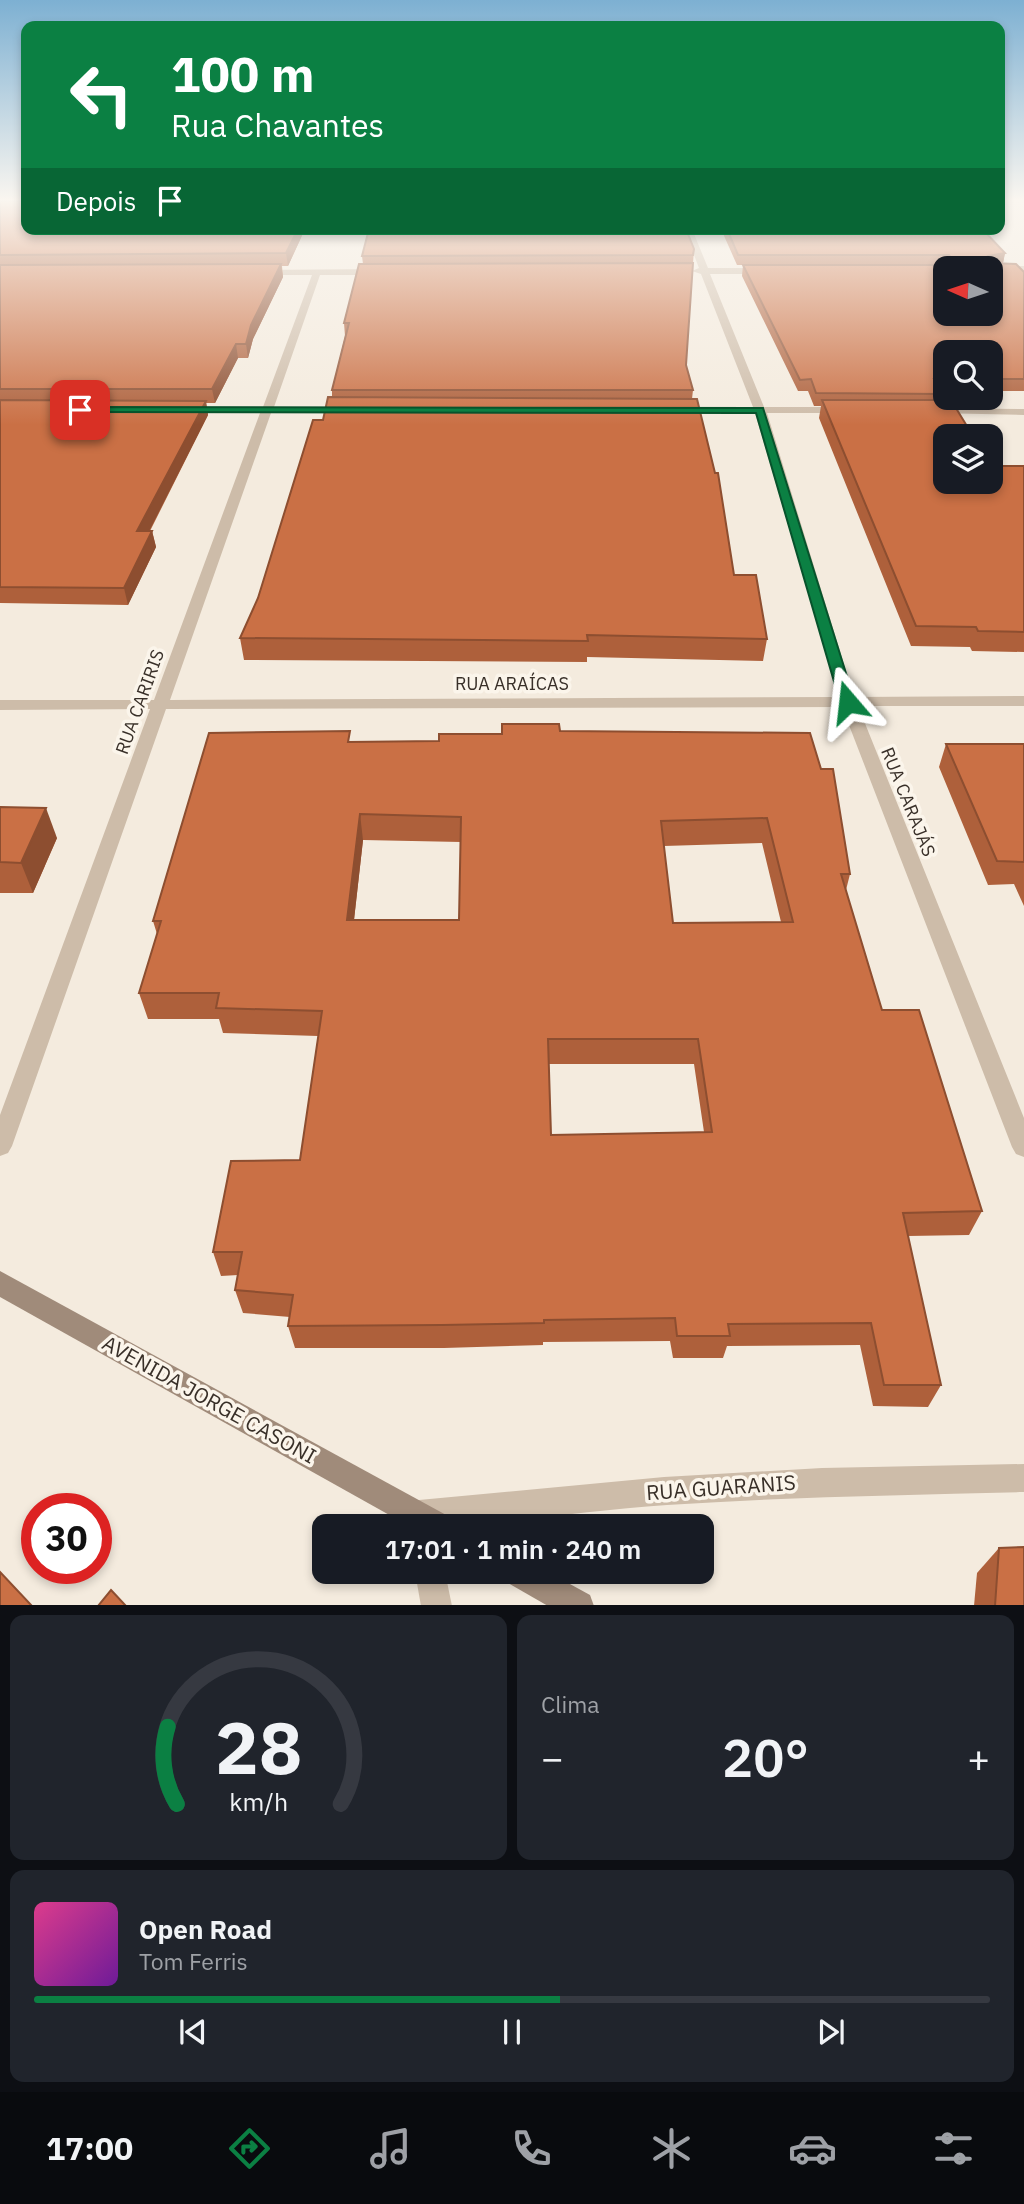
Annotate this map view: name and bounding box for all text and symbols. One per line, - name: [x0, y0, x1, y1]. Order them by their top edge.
- text: 100 m: [171, 42, 315, 105]
- icon: left: [56, 49, 147, 140]
- text: Rua Chavantes: [171, 104, 384, 146]
- icon: arrive: [151, 182, 189, 220]
- text: Depois: [56, 184, 137, 218]
- north arrow: [933, 256, 1003, 326]
- map controls: [933, 256, 1003, 494]
- button: search: [933, 340, 1003, 410]
- pin: [50, 380, 110, 440]
- icon: arrive: [61, 391, 99, 429]
- button: layers: [933, 424, 1003, 494]
- street label: RUA CARIRIS: [110, 646, 169, 757]
- position arrow: [811, 665, 885, 739]
- street label: RUA ARAÍCAS: [455, 672, 569, 695]
- street label: RUA CARAJÁS: [876, 744, 941, 860]
- street label: AVENIDA JORGE CASONI: [97, 1329, 321, 1470]
- street label: RUA GUARANIS: [645, 1468, 797, 1506]
- speed limit sign: 30: [21, 1493, 112, 1584]
- text: 17:01 · 1 min · 240 m: [385, 1532, 641, 1566]
- text: Clima: [541, 1689, 600, 1719]
- text: 28: [215, 1699, 302, 1794]
- text: 20°: [722, 1724, 809, 1791]
- text: −: [541, 1733, 564, 1782]
- text: +: [967, 1733, 990, 1782]
- text: km/h: [229, 1784, 288, 1817]
- text: Open Road: [139, 1912, 272, 1946]
- text: Tom Ferris: [139, 1946, 248, 1976]
- icon: previous: [174, 2013, 212, 2051]
- icon: pause: [493, 2013, 531, 2051]
- icon: next: [812, 2013, 850, 2051]
- icon: directions: [225, 2124, 274, 2173]
- icon: music: [366, 2124, 415, 2173]
- icon: phone: [507, 2124, 556, 2173]
- icon: climate: [647, 2124, 696, 2173]
- icon: car: [788, 2124, 837, 2173]
- icon: filters: [929, 2124, 978, 2173]
- text: 17:00: [46, 2127, 133, 2169]

